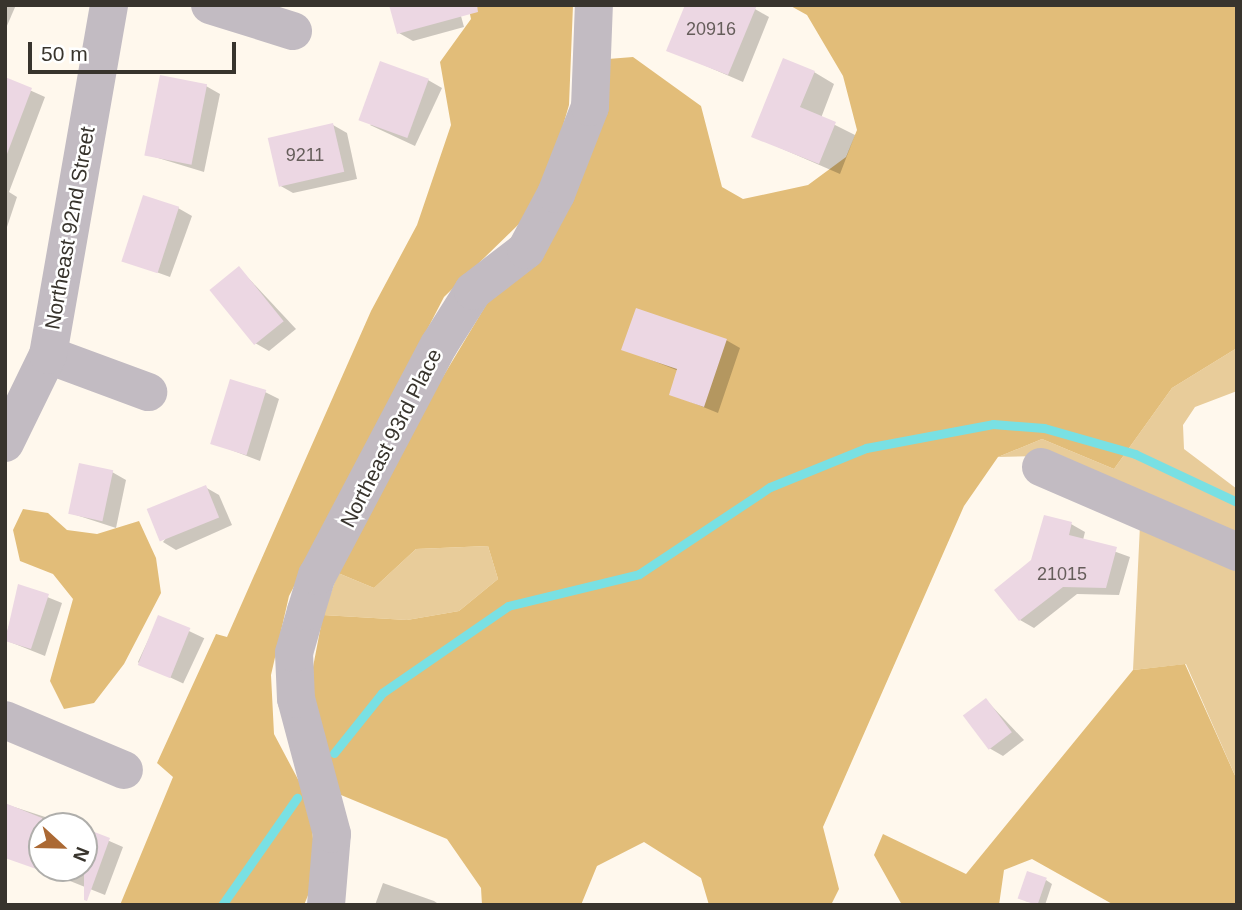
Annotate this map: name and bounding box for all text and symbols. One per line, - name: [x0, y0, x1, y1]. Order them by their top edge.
- house number: 20916: [686, 18, 736, 40]
- scale bar: [32, 28, 240, 72]
- text: 50 m: [41, 42, 88, 65]
- street label: Northeast 92nd Street: [40, 125, 100, 331]
- house number: 9211: [286, 144, 324, 166]
- street label: Northeast 93rd Place: [335, 344, 447, 532]
- house number: 21015: [1037, 563, 1087, 585]
- north arrow: [28, 812, 98, 882]
- text: N: [69, 844, 93, 865]

